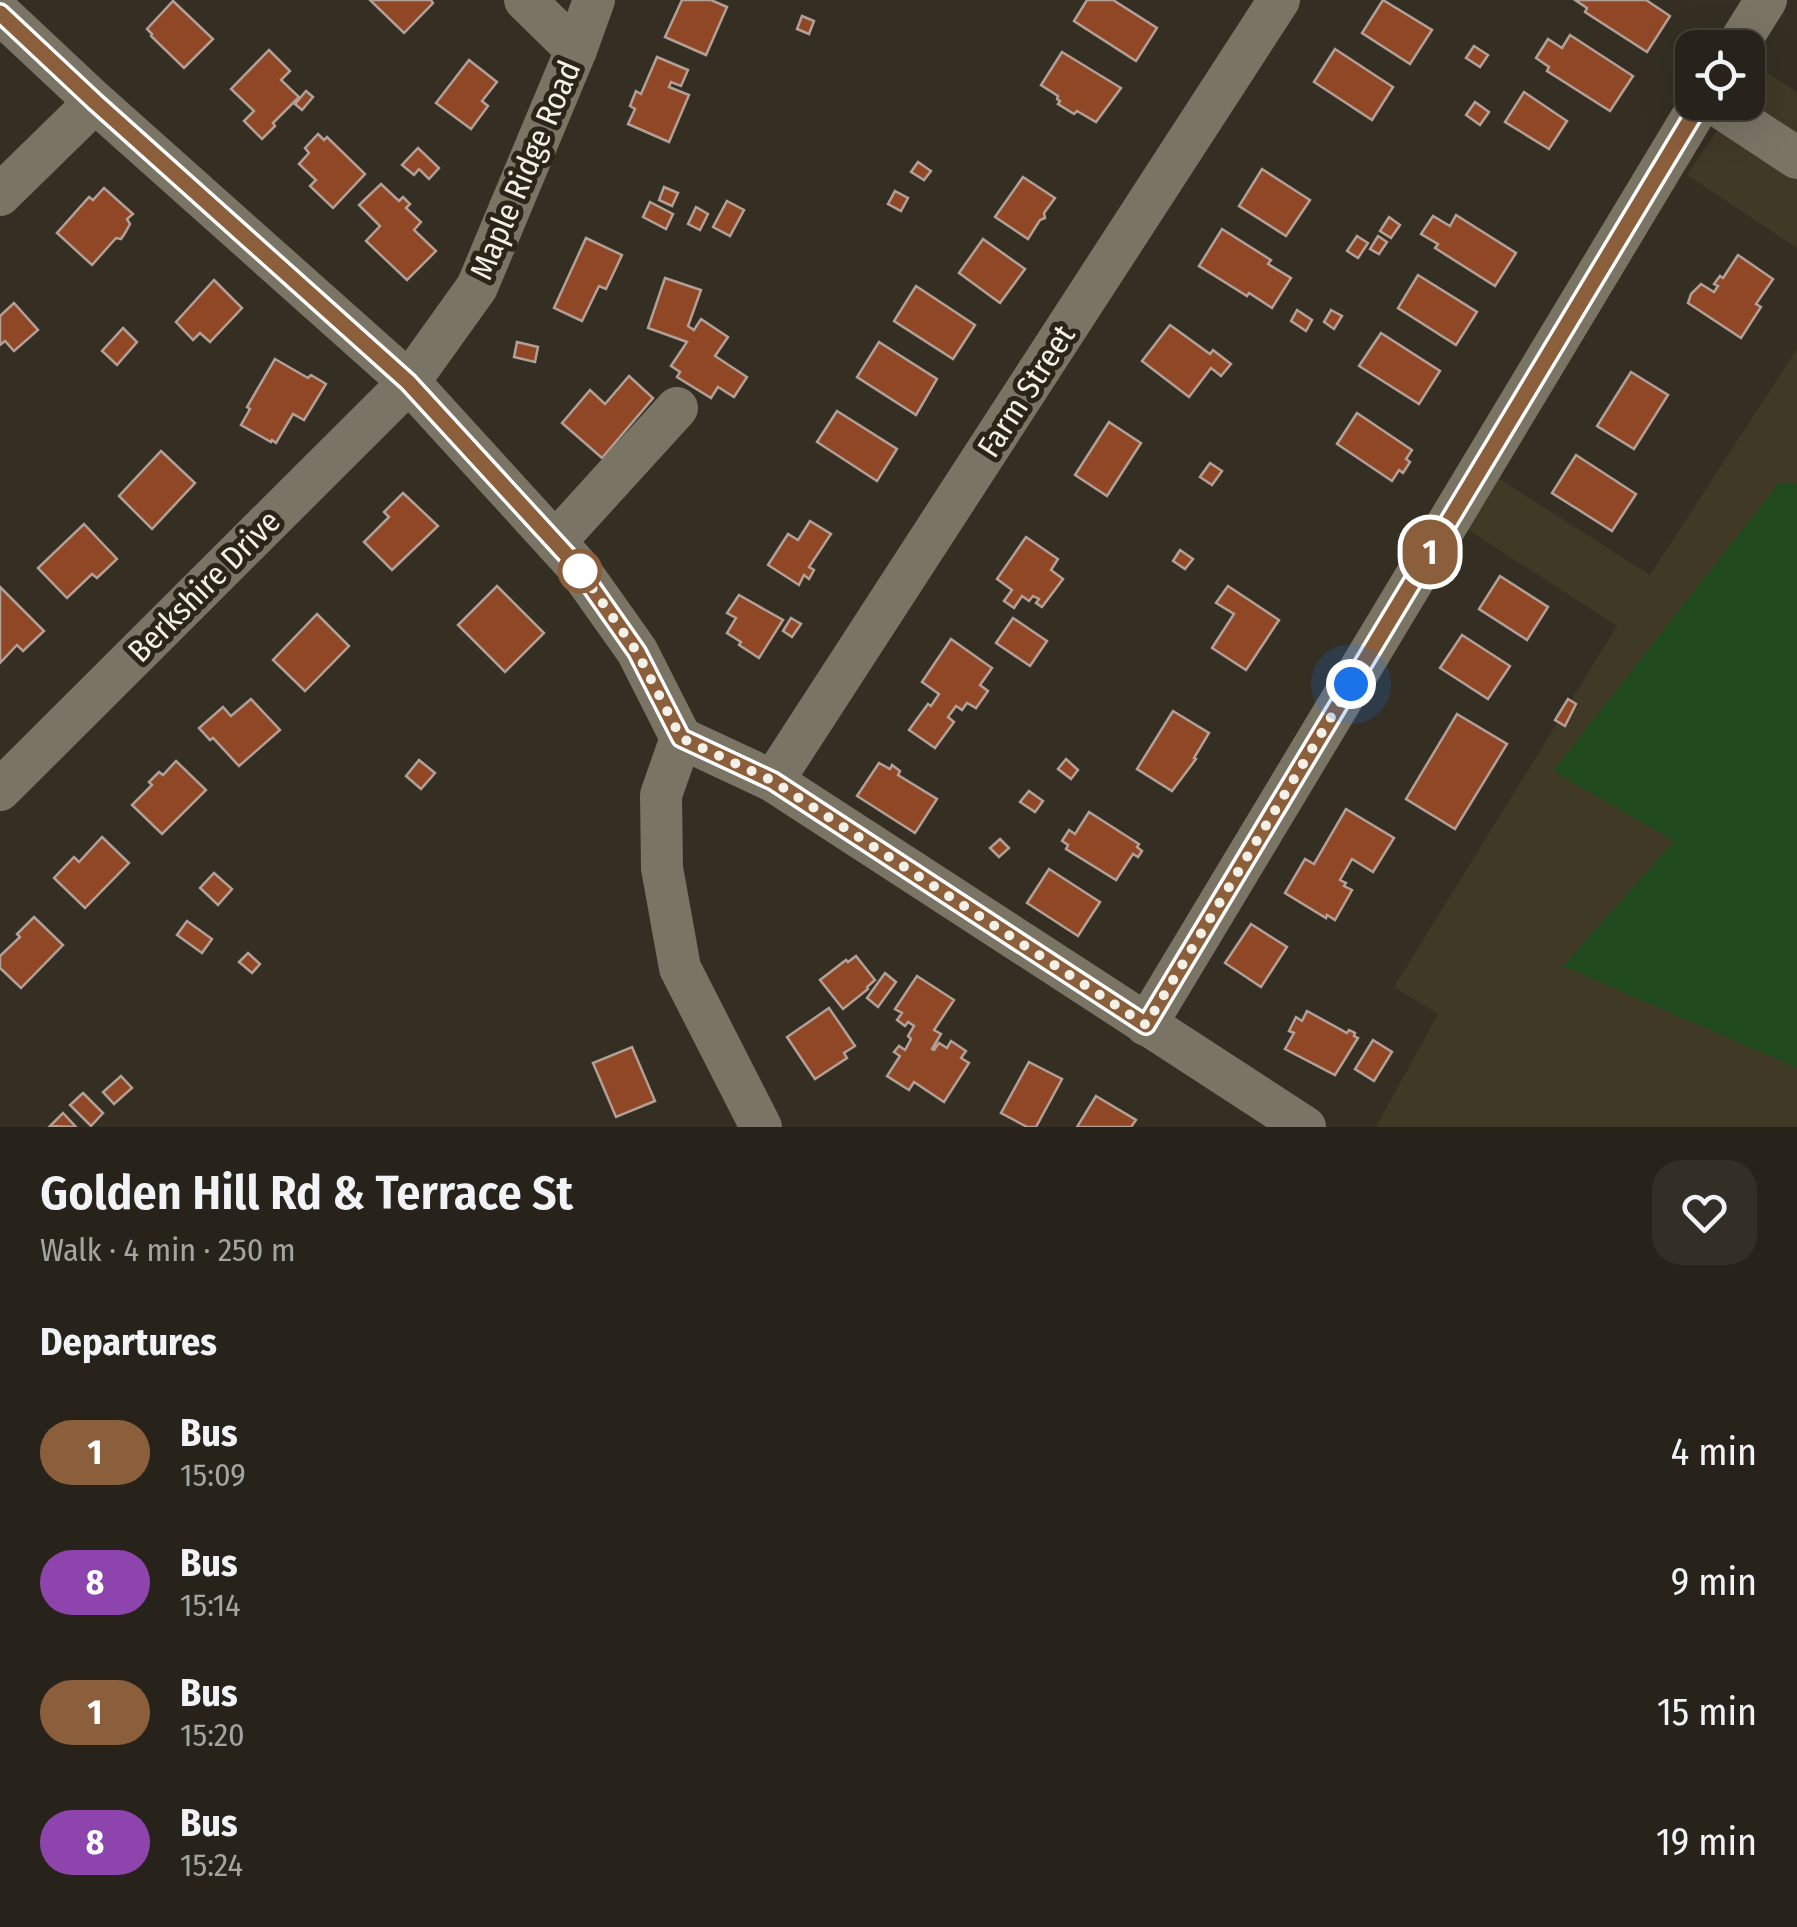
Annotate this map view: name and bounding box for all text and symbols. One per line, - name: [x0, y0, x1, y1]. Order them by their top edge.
- map controls: [1675, 30, 1765, 120]
- button: locate: [1675, 30, 1765, 120]
- street label: Maple Ridge Road: [462, 55, 588, 285]
- street label: Farm Street: [969, 317, 1083, 464]
- street label: Berkshire Drive: [120, 502, 288, 670]
- line badge: 1: [1398, 520, 1462, 584]
- text: 1: [1423, 531, 1437, 573]
- unlabelled marker: [559, 550, 601, 592]
- your location: [1326, 659, 1376, 709]
- button: heart: [1652, 1160, 1757, 1265]
- text: Golden Hill Rd & Terrace St: [40, 1164, 573, 1222]
- text: Walk · 4 min · 250 m: [40, 1231, 296, 1269]
- text: Departures: [40, 1319, 217, 1365]
- text: Bus: [180, 1410, 238, 1456]
- text: 4 min: [1671, 1429, 1757, 1475]
- text: 1: [88, 1431, 102, 1473]
- text: 15:09: [180, 1456, 246, 1494]
- text: Bus: [180, 1540, 238, 1586]
- text: 9 min: [1671, 1559, 1757, 1605]
- text: 8: [86, 1561, 104, 1603]
- text: 15:14: [180, 1586, 241, 1624]
- text: Bus: [180, 1670, 238, 1716]
- text: 15 min: [1657, 1689, 1757, 1735]
- text: 1: [88, 1691, 102, 1733]
- text: 15:20: [180, 1716, 245, 1754]
- text: Bus: [180, 1800, 238, 1846]
- text: 19 min: [1656, 1819, 1757, 1865]
- text: 8: [86, 1821, 104, 1863]
- text: 15:24: [180, 1846, 243, 1884]

